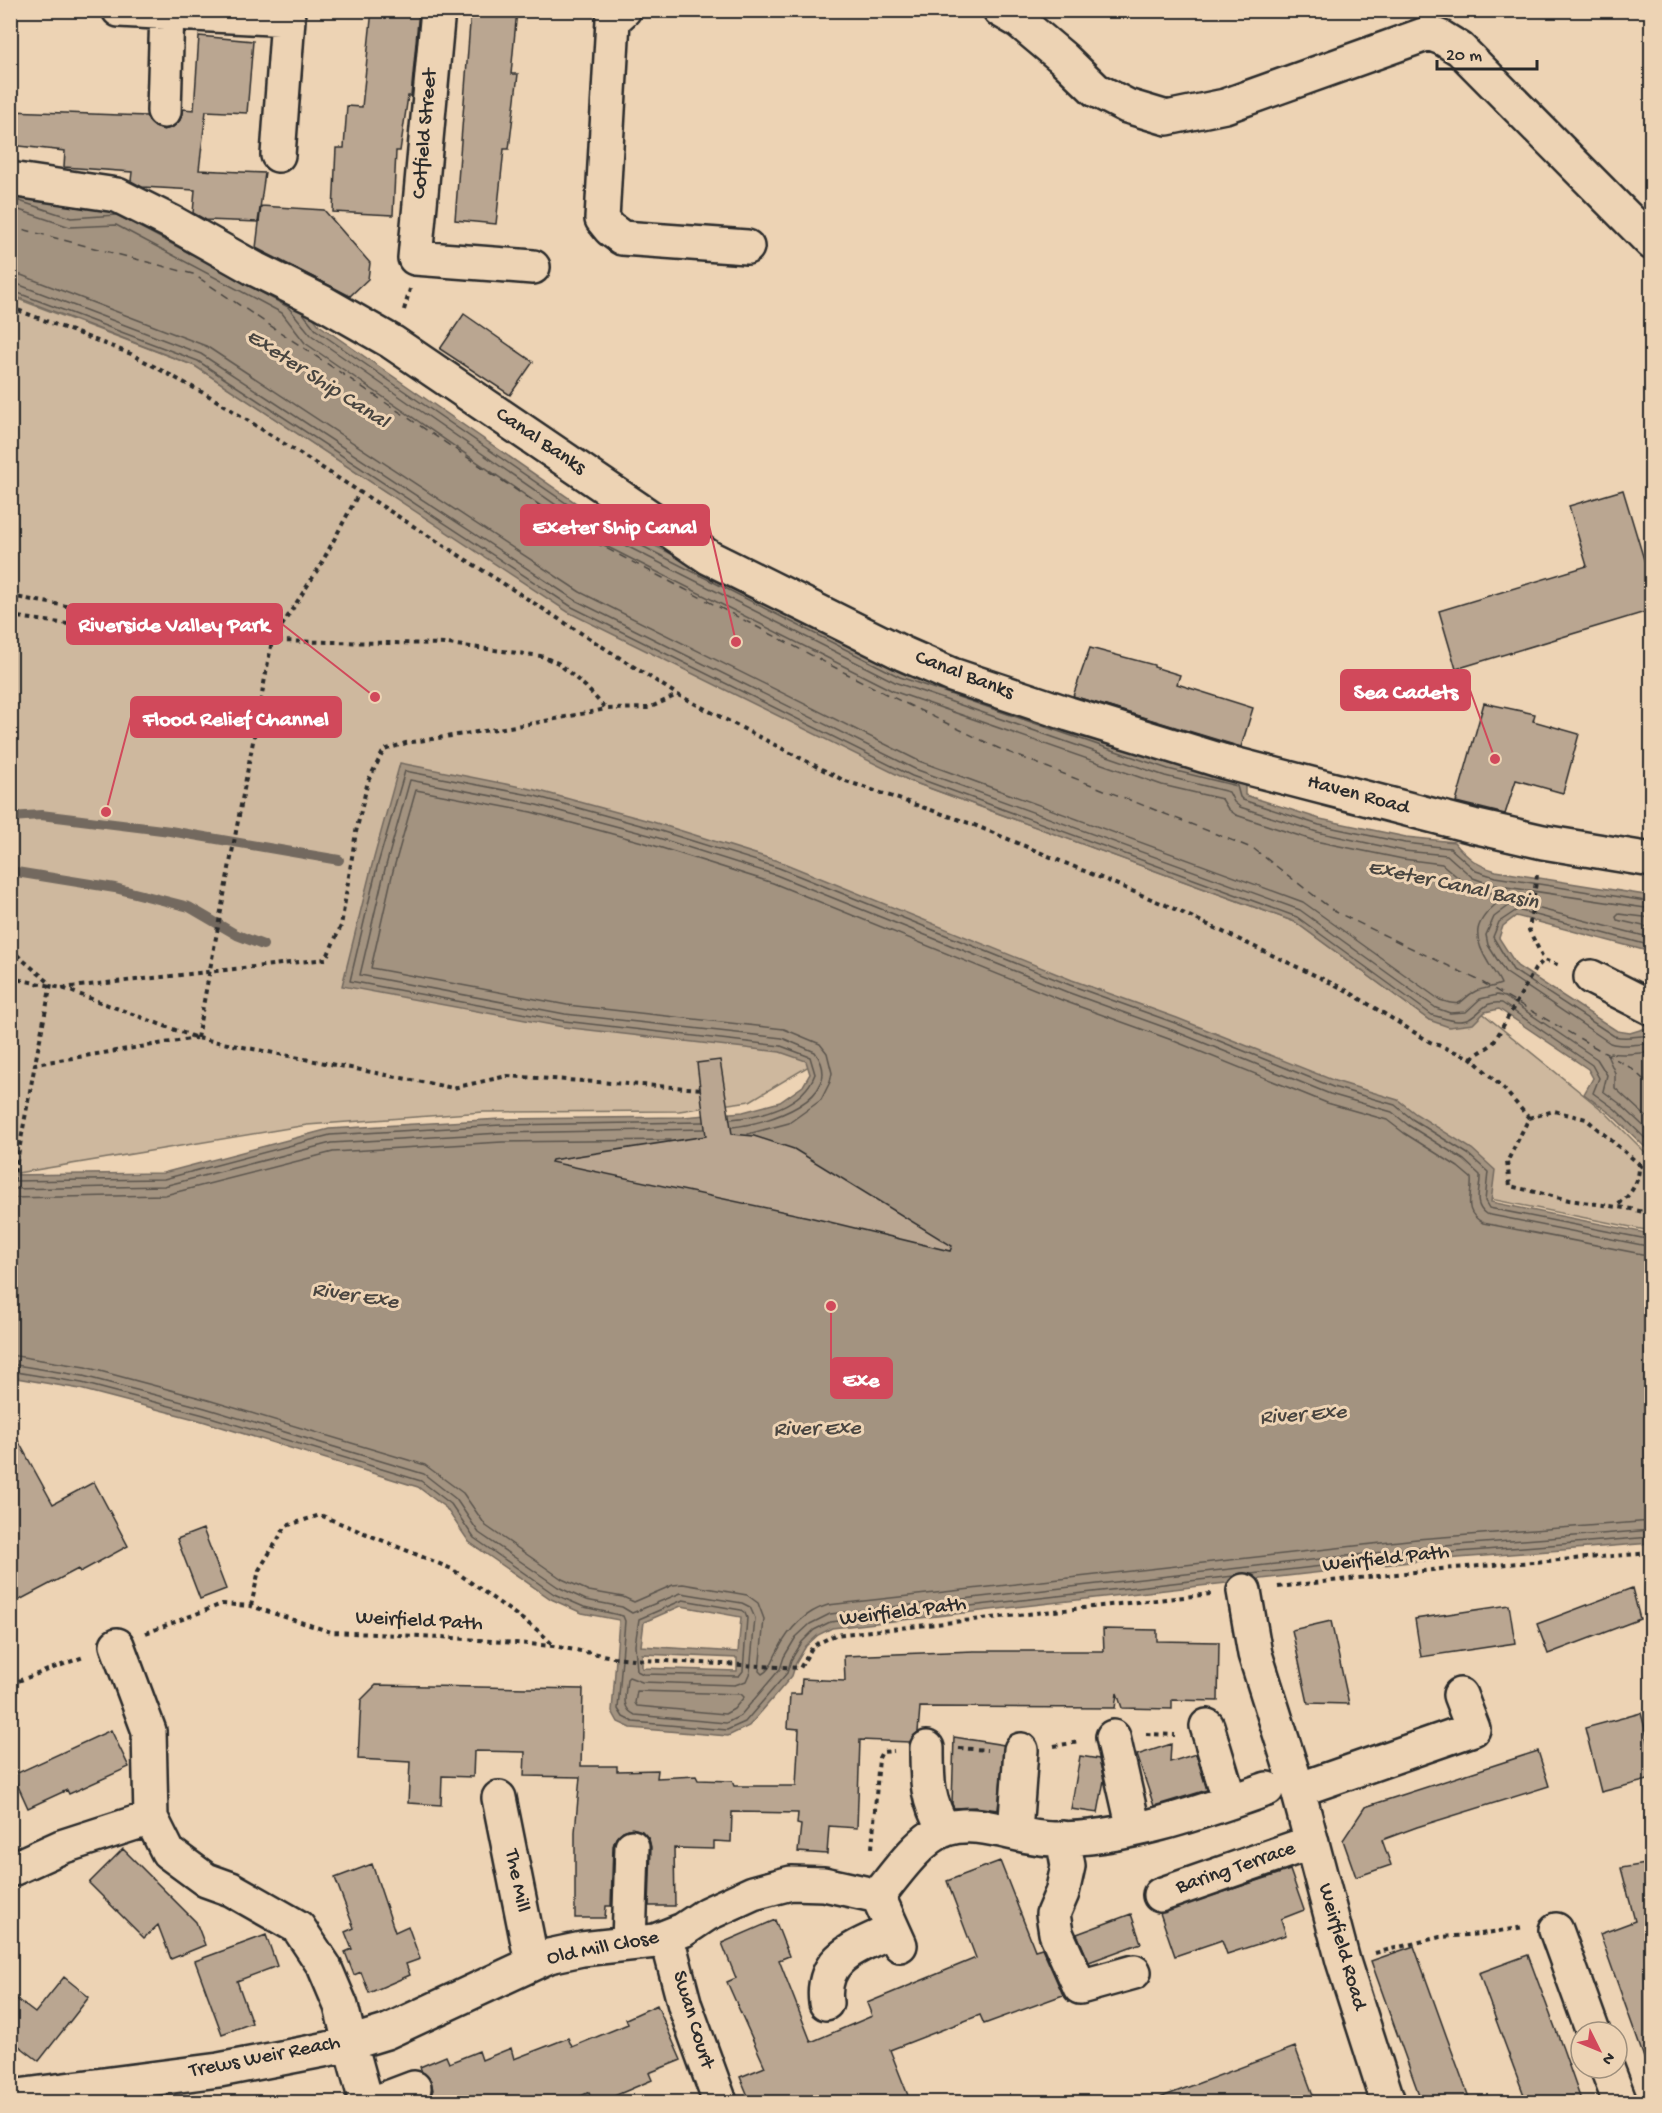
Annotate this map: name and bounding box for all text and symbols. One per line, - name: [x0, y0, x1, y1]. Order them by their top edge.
- scale bar: [1437, 33, 1538, 71]
- text: 20 m: [1446, 46, 1482, 67]
- street label: Cotfield Street: [408, 65, 444, 200]
- water label: Exeter Ship Canal: [241, 324, 394, 436]
- street label: Canal Banks: [490, 403, 591, 482]
- callout: Exeter Ship Canal: [521, 505, 709, 545]
- text: Exeter Ship Canal: [533, 516, 697, 542]
- callout: Riverside Valley Park: [67, 604, 282, 644]
- text: Riverside Valley Park: [78, 614, 272, 640]
- street label: Canal Banks: [911, 646, 1018, 707]
- callout: Sea Cadets: [1341, 670, 1470, 710]
- text: Sea Cadets: [1354, 681, 1460, 707]
- callout: Flood Relief Channel: [131, 697, 341, 737]
- text: Flood Relief Channel: [142, 708, 329, 734]
- street label: Haven Road: [1304, 770, 1413, 822]
- water label: Exeter Canal Basin: [1365, 855, 1541, 917]
- water label: River Exe: [310, 1277, 402, 1317]
- callout: Exe: [831, 1358, 892, 1398]
- text: Exe: [843, 1369, 880, 1395]
- water label: River Exe: [1259, 1400, 1349, 1432]
- water label: River Exe: [773, 1416, 862, 1444]
- street label: Weirfield Path: [1321, 1541, 1451, 1579]
- street label: Weirfield Path: [838, 1593, 968, 1633]
- street label: Weirfield Path: [355, 1606, 483, 1638]
- street label: Baring Terrace: [1172, 1837, 1300, 1901]
- street label: The Mill: [497, 1846, 534, 1915]
- street label: Weirfield Road: [1311, 1881, 1371, 2015]
- street label: Old Mill Close: [545, 1926, 662, 1972]
- street label: Swan Court: [665, 1968, 719, 2074]
- north arrow: [1569, 2020, 1629, 2080]
- street label: Trews Weir Reach: [187, 2031, 342, 2085]
- text: N: [1597, 2048, 1618, 2069]

